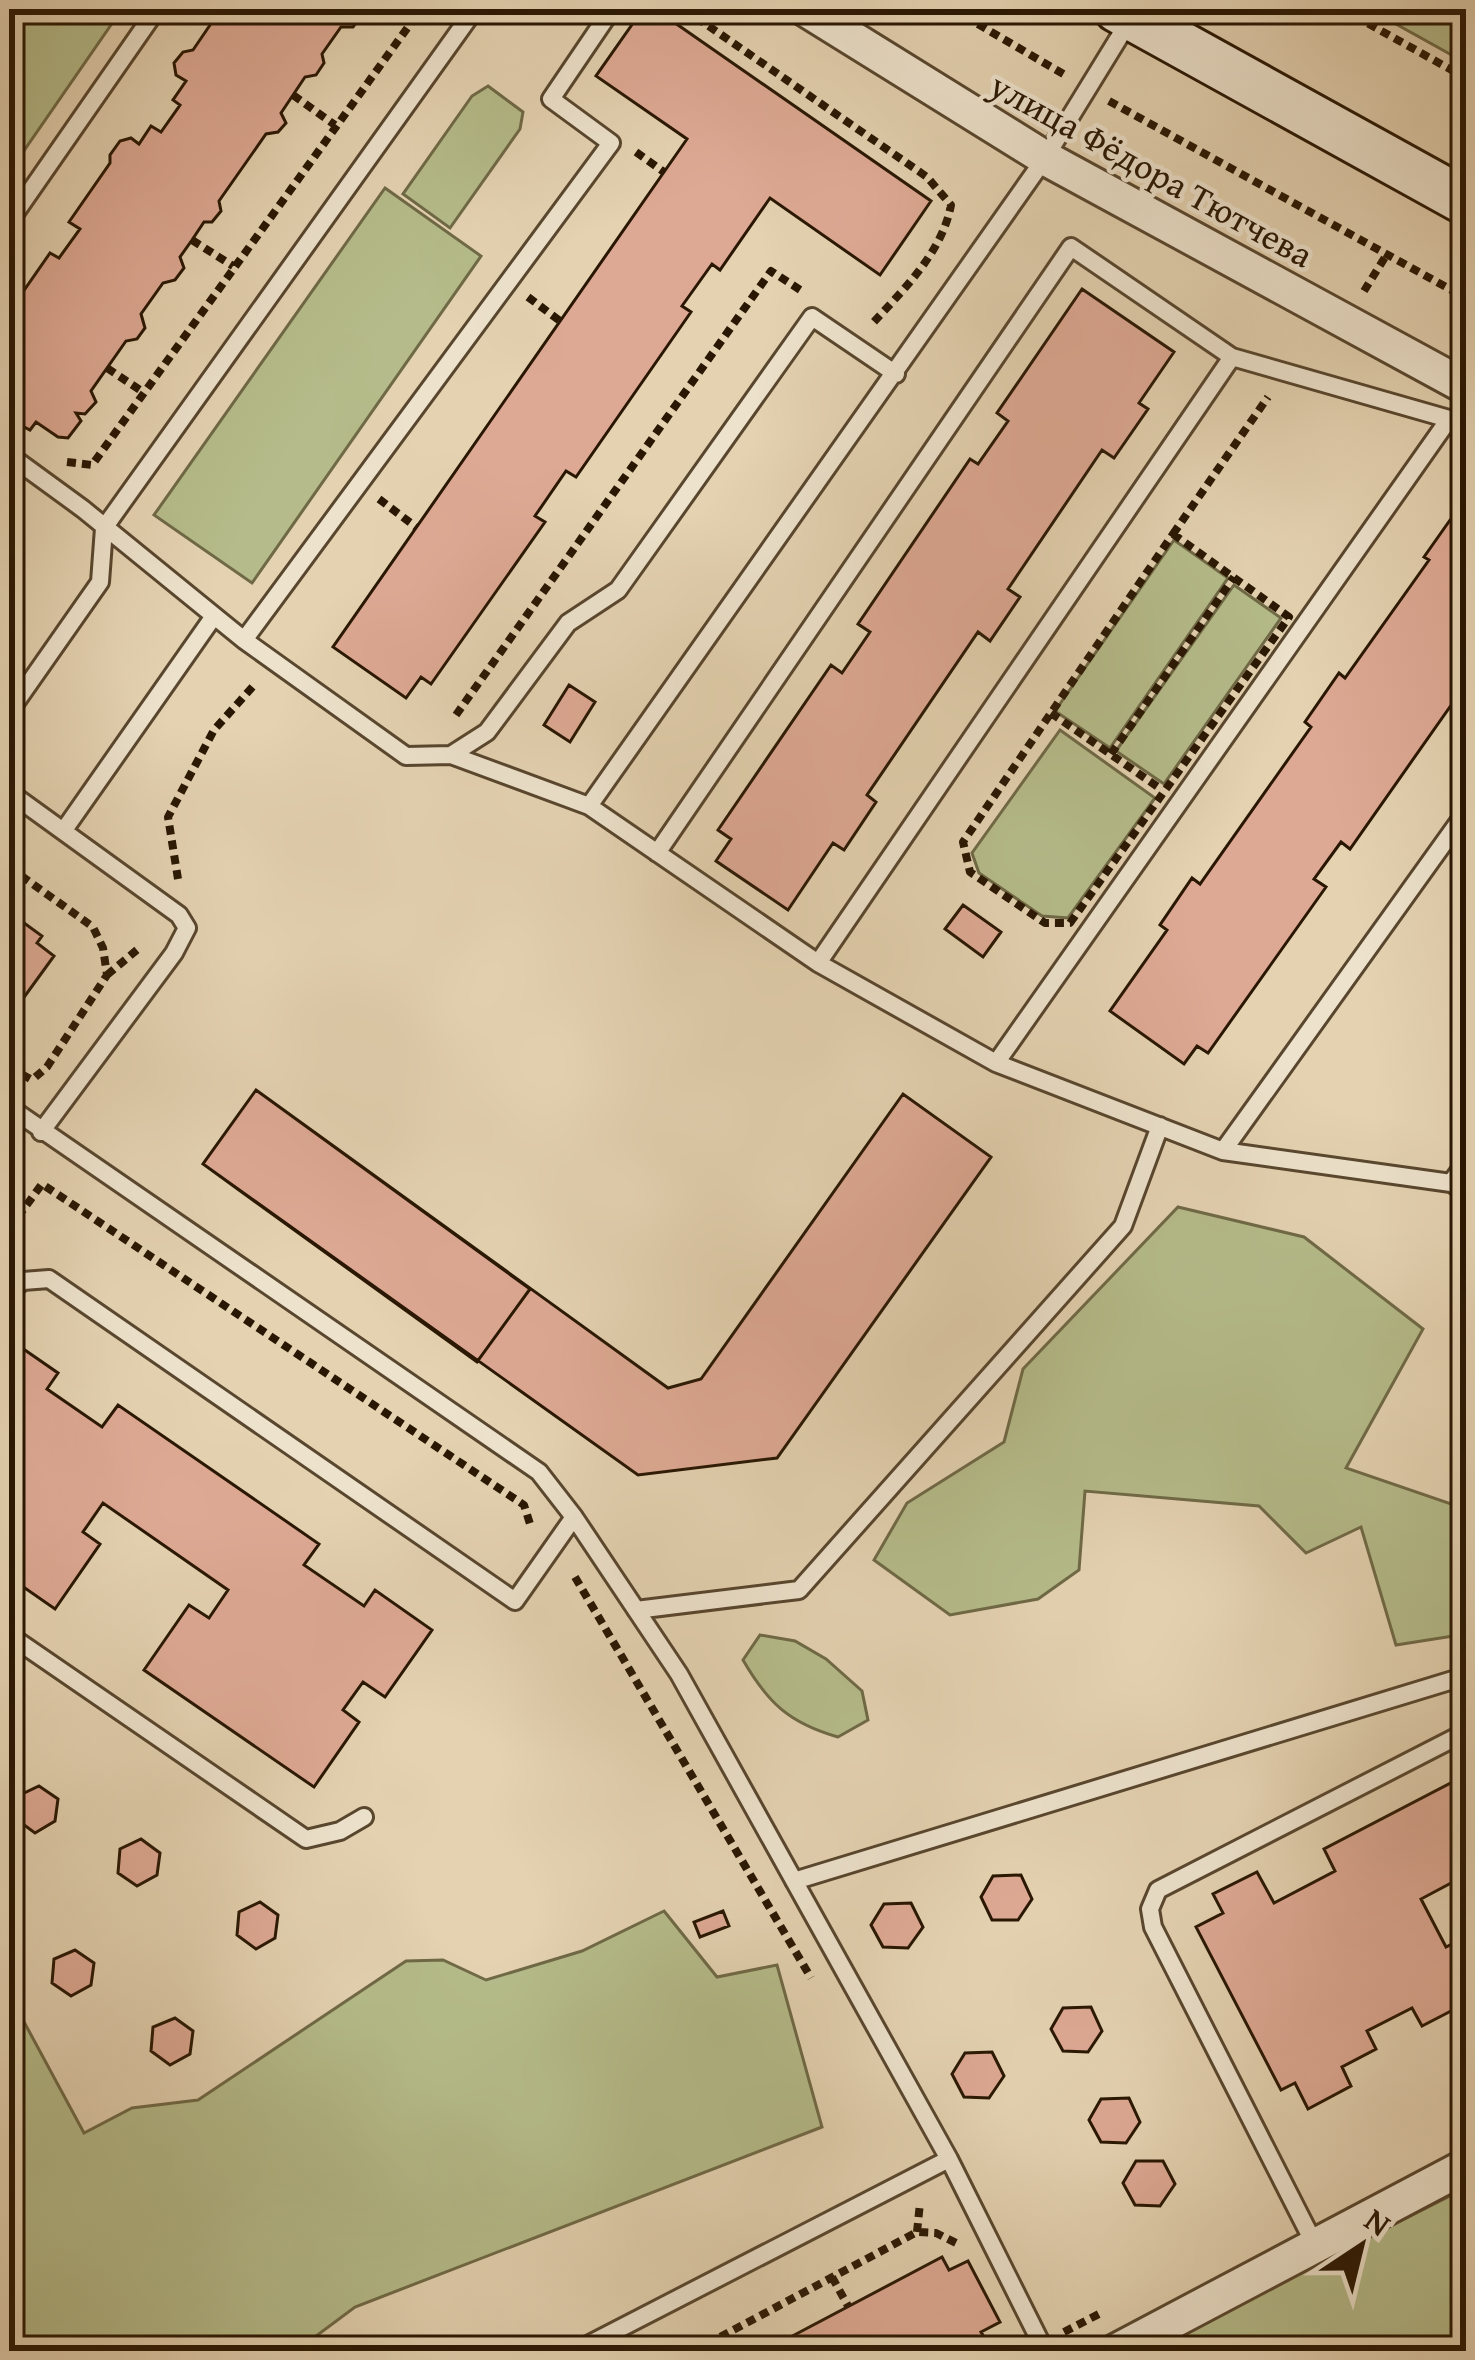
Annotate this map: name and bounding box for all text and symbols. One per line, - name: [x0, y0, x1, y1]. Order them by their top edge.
- street label: улица Фёдора Тютчева: [980, 58, 1323, 280]
- north arrow: [1301, 2186, 1421, 2306]
- text: N: [1355, 2195, 1401, 2247]

